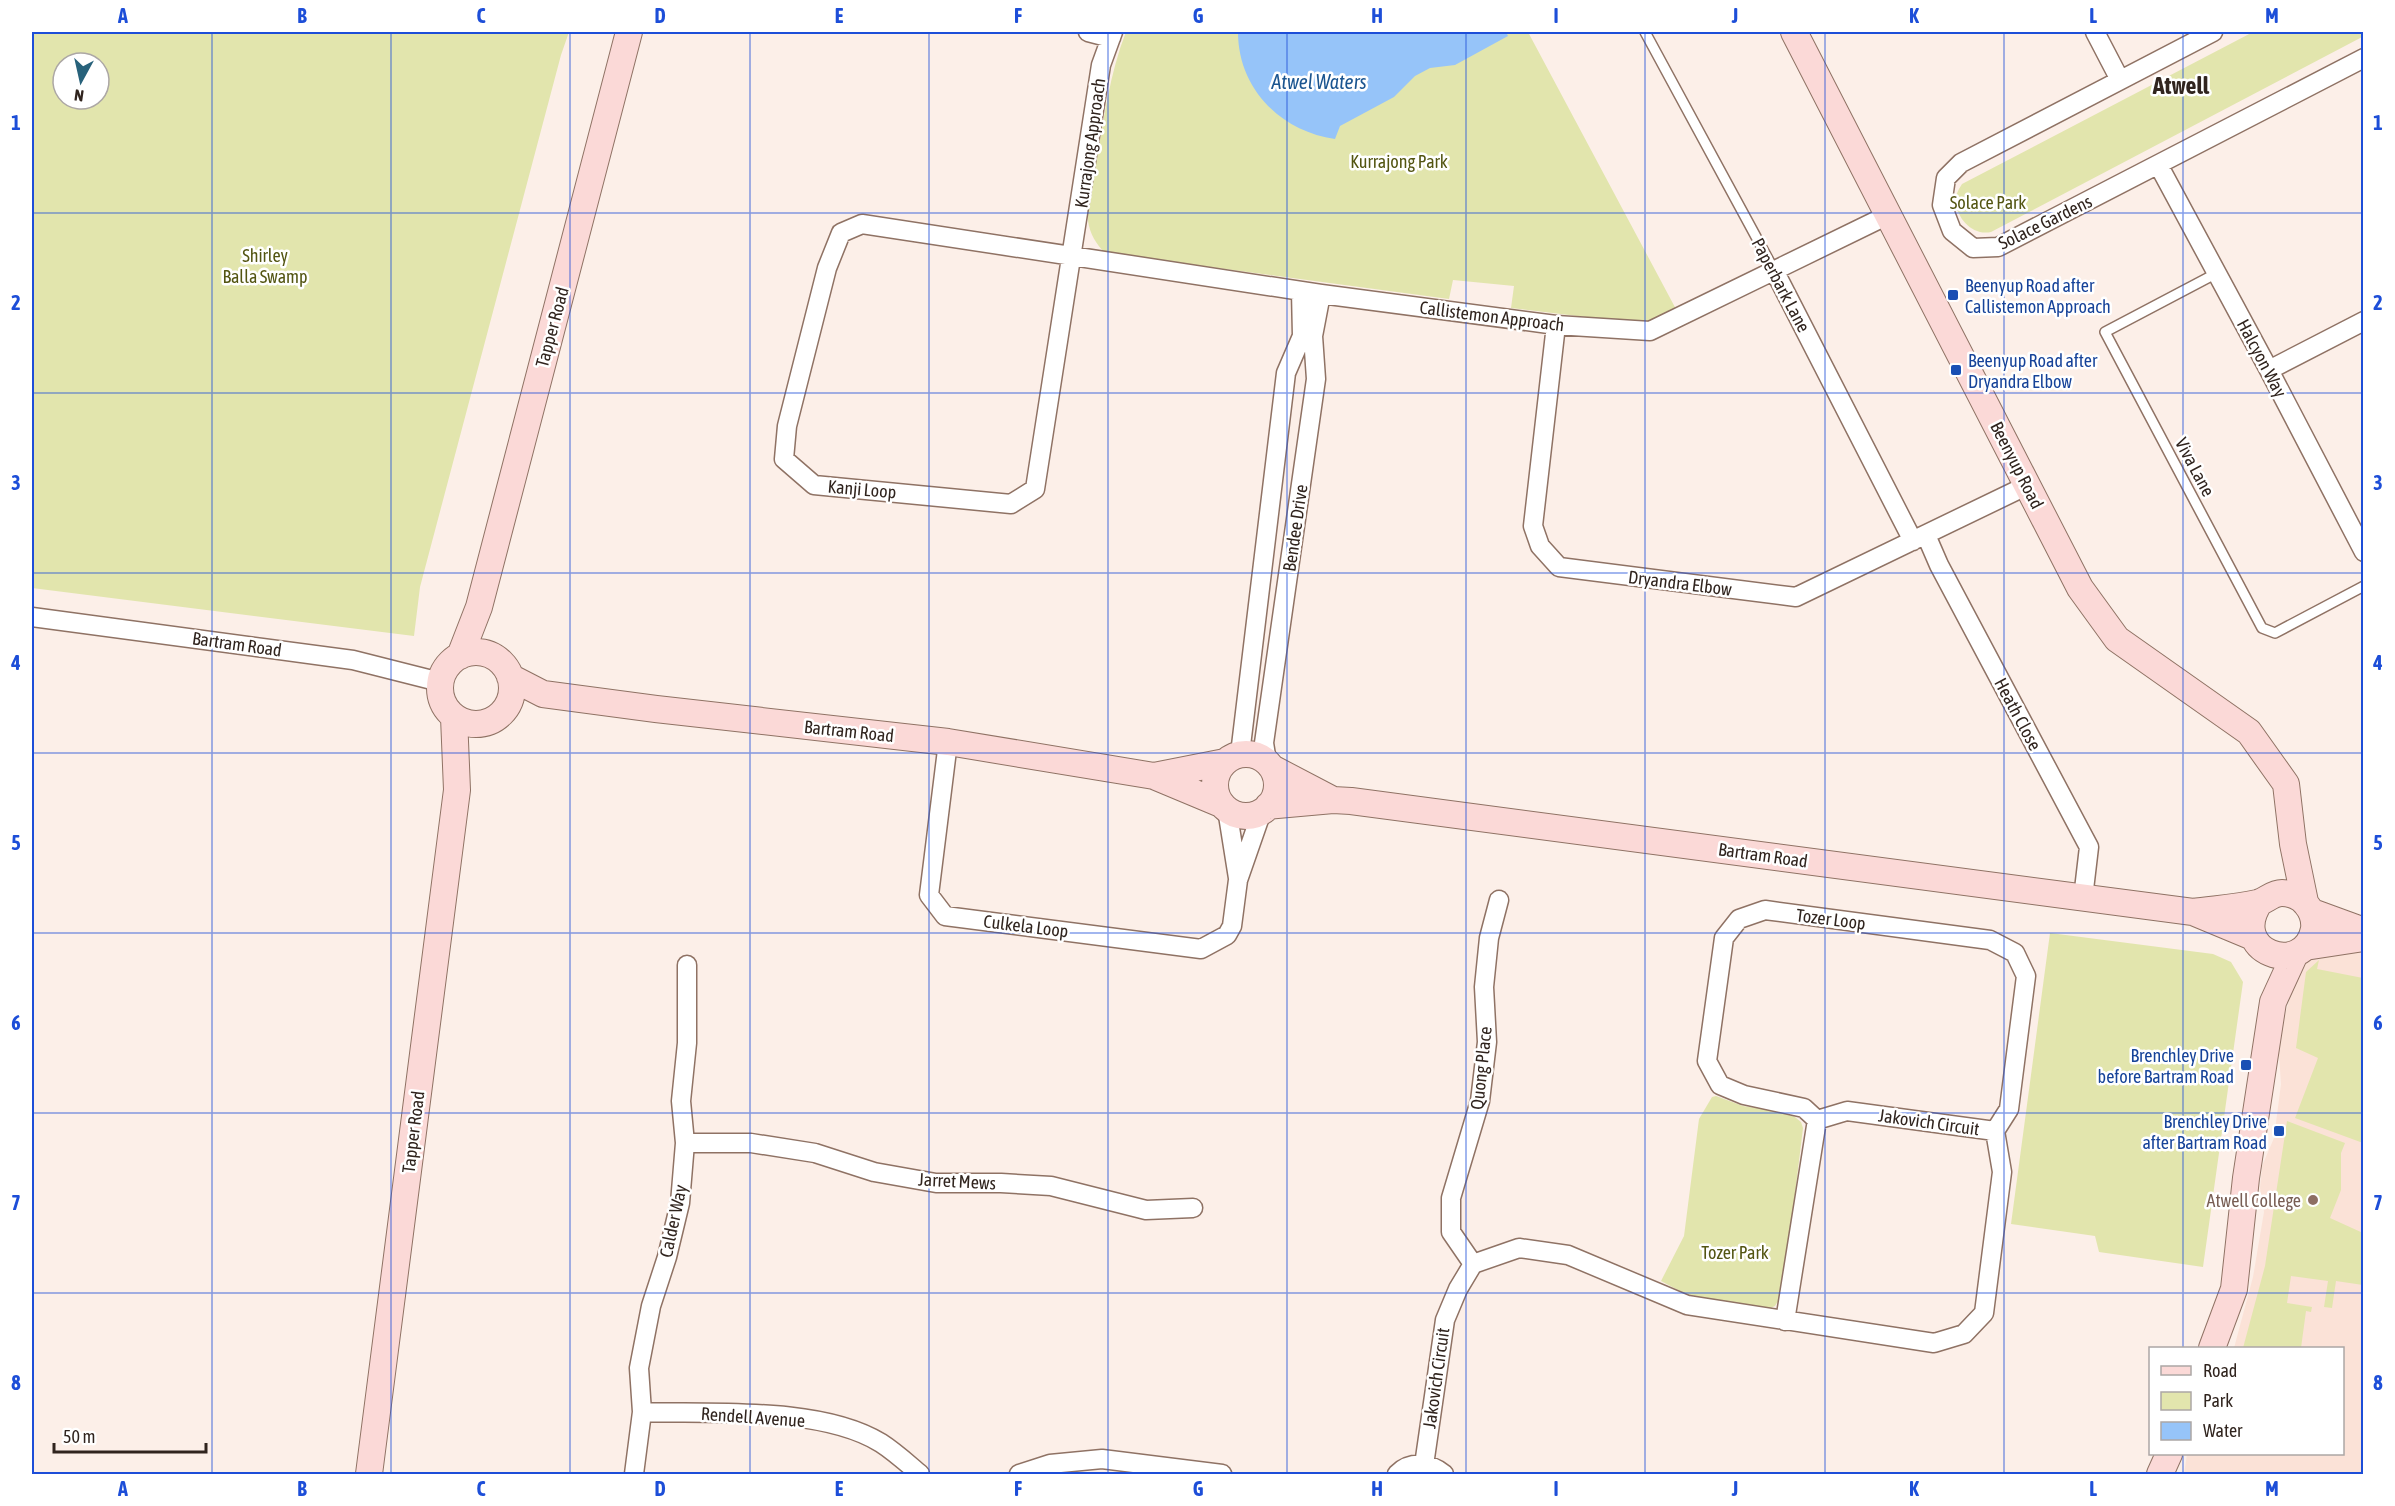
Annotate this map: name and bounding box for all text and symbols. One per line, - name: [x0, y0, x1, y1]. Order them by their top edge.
- text: A: [117, 4, 128, 27]
- text: B: [297, 4, 307, 27]
- text: C: [477, 4, 486, 27]
- text: D: [654, 4, 666, 27]
- text: E: [835, 4, 844, 27]
- text: F: [1014, 4, 1022, 27]
- text: G: [1193, 4, 1204, 27]
- text: H: [1371, 4, 1383, 27]
- text: I: [1553, 4, 1559, 27]
- text: J: [1731, 4, 1738, 27]
- text: K: [1909, 4, 1919, 27]
- text: L: [2089, 4, 2097, 27]
- text: M: [2265, 4, 2279, 27]
- north arrow: [51, 51, 111, 111]
- water label: Atwel Waters: [1270, 70, 1367, 93]
- district label: Atwell: [2152, 72, 2210, 99]
- street label: Kurrajong Approach: [1070, 77, 1110, 209]
- text: N: [73, 86, 85, 105]
- text: 1: [11, 111, 21, 134]
- text: 1: [2373, 111, 2383, 134]
- park label: Kurrajong Park: [1350, 151, 1448, 172]
- street label: Solace Gardens: [1995, 190, 2095, 254]
- park label: Solace Park: [1950, 192, 2026, 213]
- street label: Paperbark Lane: [1747, 234, 1815, 336]
- park label: Shirley Balla Swamp: [222, 245, 308, 287]
- place label: Beenyup Road after Callistemon Approach: [1965, 275, 2111, 317]
- street label: Tapper Road: [531, 284, 573, 370]
- marker: Beenyup Road after Callistemon Approach: [1946, 288, 1960, 302]
- text: 2: [11, 291, 21, 314]
- text: 2: [2373, 291, 2383, 314]
- street label: Callistemon Approach: [1418, 297, 1566, 335]
- street label: Halcyon Way: [2233, 315, 2291, 401]
- place label: Beenyup Road after Dryandra Elbow: [1968, 350, 2098, 392]
- marker: Beenyup Road after Dryandra Elbow: [1949, 363, 1963, 377]
- street label: Beenyup Road: [1986, 418, 2048, 512]
- street label: Viva Lane: [2171, 434, 2219, 500]
- text: 3: [11, 471, 21, 494]
- text: 3: [2373, 471, 2383, 494]
- street label: Kanji Loop: [827, 476, 897, 502]
- street label: Bendee Drive: [1279, 483, 1311, 573]
- street label: Dryandra Elbow: [1627, 566, 1733, 600]
- street label: Bartram Road: [191, 627, 283, 661]
- text: 4: [10, 651, 21, 674]
- text: 4: [2372, 651, 2383, 674]
- street label: Heath Close: [1990, 674, 2046, 754]
- street label: Bartram Road: [803, 716, 895, 746]
- text: 5: [11, 831, 21, 854]
- text: 5: [2373, 831, 2383, 854]
- street label: Bartram Road: [1717, 838, 1809, 872]
- street label: Tozer Loop: [1795, 904, 1867, 934]
- street label: Culkela Loop: [982, 910, 1070, 942]
- text: 6: [11, 1011, 21, 1034]
- text: 6: [2373, 1011, 2383, 1034]
- street label: Quong Place: [1466, 1025, 1496, 1111]
- place label: Brenchley Drive before Bartram Road: [2098, 1045, 2234, 1087]
- marker: Brenchley Drive before Bartram Road: [2239, 1058, 2253, 1072]
- street label: Tapper Road: [398, 1090, 428, 1174]
- street label: Jakovich Circuit: [1877, 1105, 1981, 1139]
- place label: Brenchley Drive after Bartram Road: [2142, 1111, 2267, 1153]
- marker: Brenchley Drive after Bartram Road: [2272, 1124, 2286, 1138]
- street label: Jarret Mews: [918, 1168, 996, 1194]
- street label: Calder Way: [655, 1183, 691, 1259]
- place label: Atwell College: [2207, 1190, 2301, 1211]
- text: 7: [11, 1191, 21, 1214]
- text: 7: [2373, 1191, 2383, 1214]
- marker: Atwell College: [2306, 1193, 2320, 1207]
- park label: Tozer Park: [1701, 1242, 1769, 1263]
- street label: Jakovich Circuit: [1419, 1326, 1453, 1430]
- legend: [2149, 1347, 2344, 1455]
- text: Road: [2203, 1360, 2237, 1381]
- text: 8: [11, 1371, 21, 1394]
- text: 8: [2373, 1371, 2383, 1394]
- text: Park: [2203, 1390, 2233, 1411]
- street label: Rendell Avenue: [700, 1403, 806, 1431]
- scale bar: [54, 1416, 206, 1454]
- text: Water: [2203, 1420, 2243, 1441]
- text: 50 m: [63, 1426, 95, 1447]
- text: A: [117, 1477, 128, 1500]
- text: B: [297, 1477, 307, 1500]
- text: C: [477, 1477, 486, 1500]
- text: D: [654, 1477, 666, 1500]
- text: E: [835, 1477, 844, 1500]
- text: F: [1014, 1477, 1022, 1500]
- text: G: [1193, 1477, 1204, 1500]
- text: H: [1371, 1477, 1383, 1500]
- text: I: [1553, 1477, 1559, 1500]
- text: J: [1731, 1477, 1738, 1500]
- text: K: [1909, 1477, 1919, 1500]
- text: L: [2089, 1477, 2097, 1500]
- text: M: [2265, 1477, 2279, 1500]

